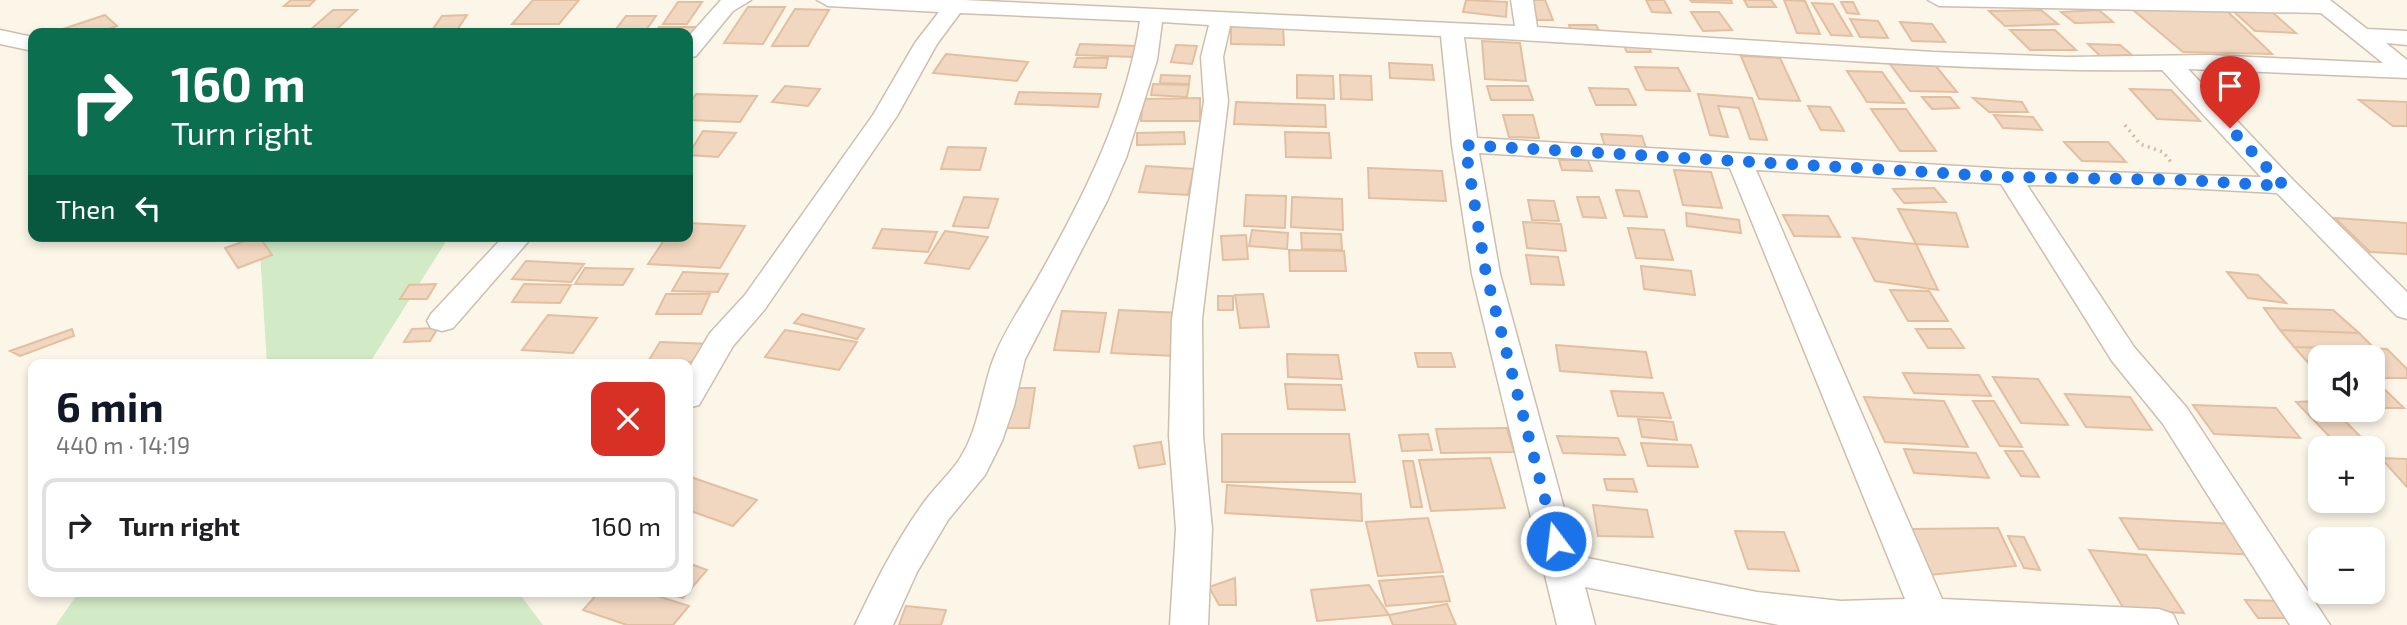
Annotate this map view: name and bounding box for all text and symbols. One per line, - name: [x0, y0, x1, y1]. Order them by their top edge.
- text: 160 m: [171, 53, 306, 112]
- icon: right: [56, 56, 147, 147]
- pin: [2200, 56, 2260, 128]
- icon: arrive: [2211, 67, 2249, 105]
- text: Turn right: [171, 113, 313, 151]
- icon: left: [129, 189, 167, 227]
- text: Then: [56, 193, 115, 224]
- map controls: [2308, 345, 2385, 604]
- button: sound: [2308, 345, 2385, 422]
- text: 6 min: [56, 380, 164, 430]
- button: close: [591, 382, 665, 456]
- text: 440 m · 14:19: [56, 431, 190, 459]
- button: +: [2308, 436, 2385, 513]
- position arrow: [1519, 504, 1593, 578]
- icon: right: [60, 506, 98, 544]
- text: Turn right: [119, 510, 240, 541]
- text: 160 m: [592, 510, 661, 541]
- button: −: [2308, 527, 2385, 604]

